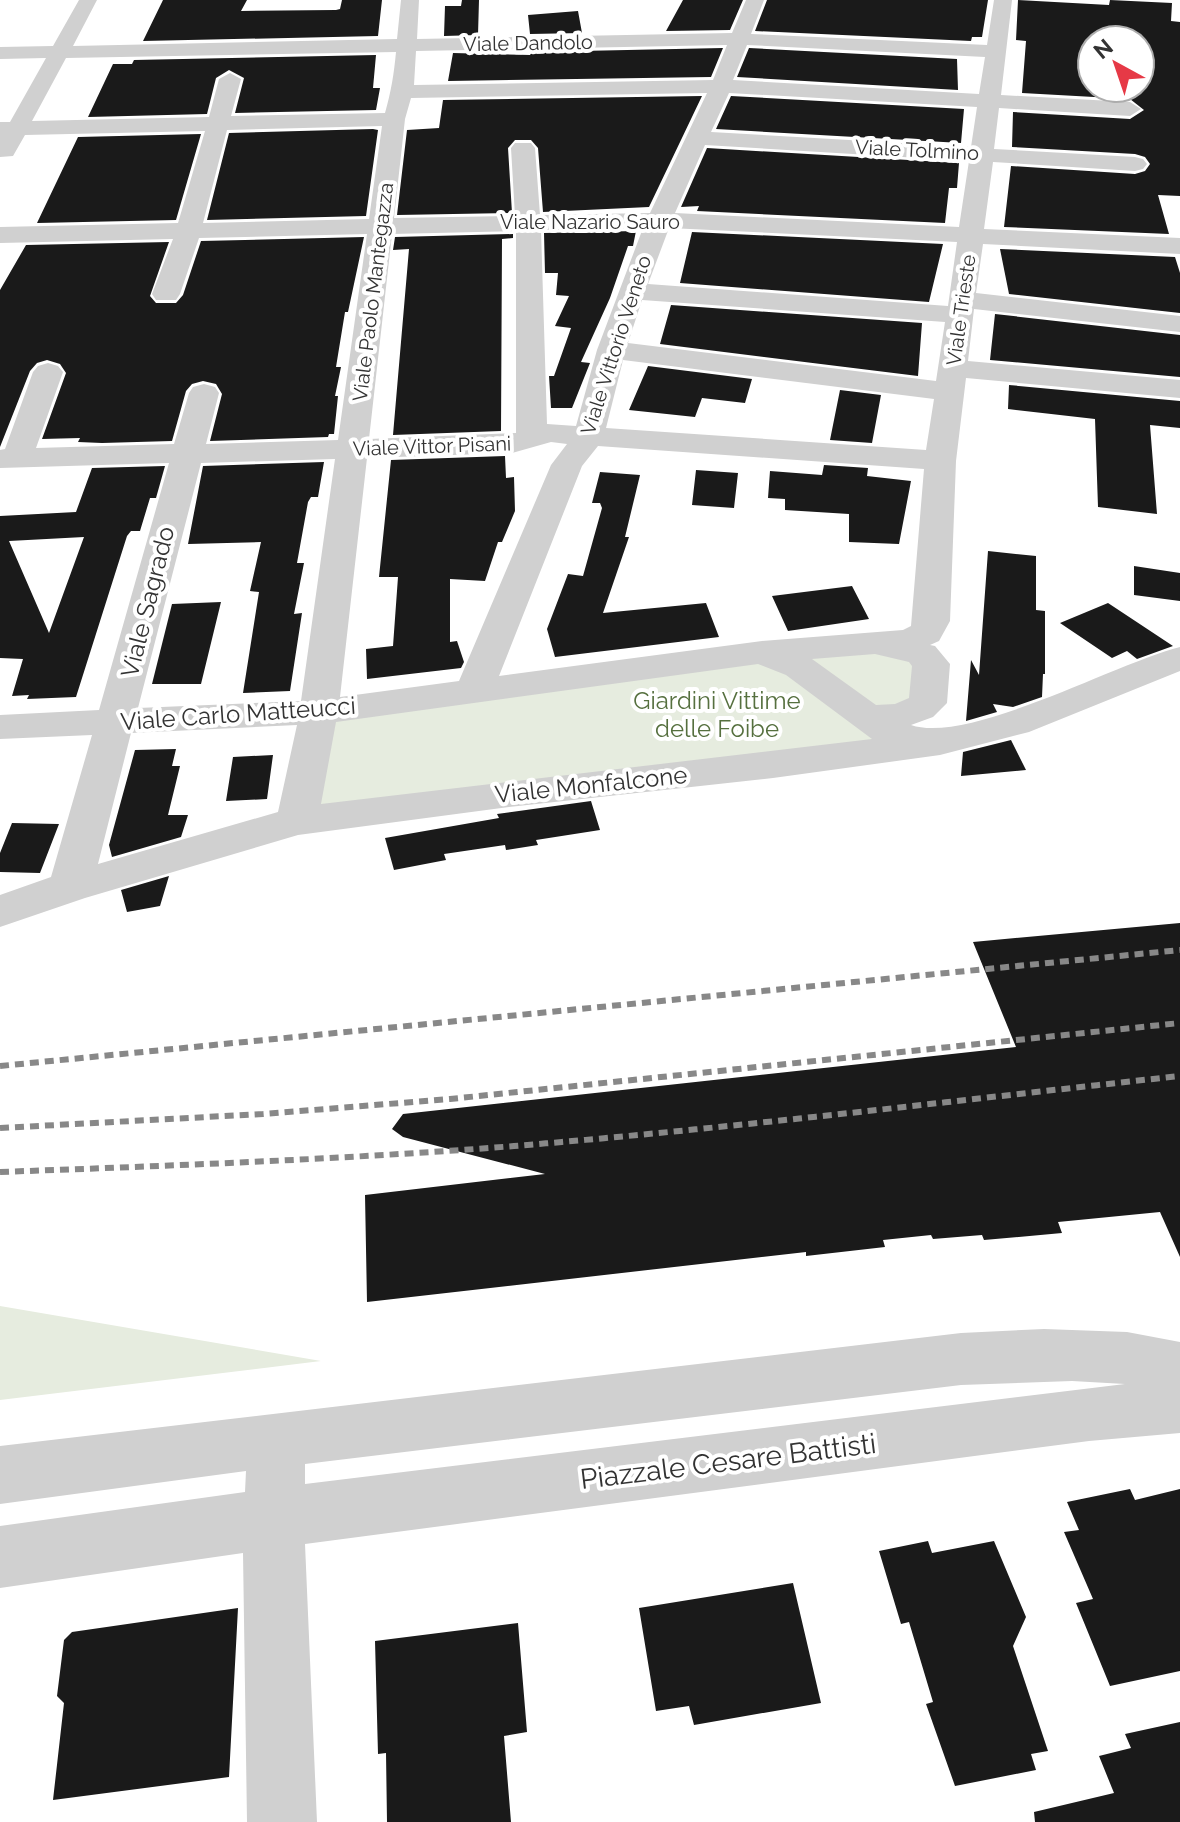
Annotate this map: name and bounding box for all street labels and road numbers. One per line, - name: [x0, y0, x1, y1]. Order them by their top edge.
- street label: Viale Dandolo: [463, 30, 593, 56]
- street label: Viale Tolmino: [854, 135, 980, 165]
- street label: Viale Paolo Mantegazza: [348, 181, 398, 403]
- street label: Viale Nazario Sauro: [500, 210, 680, 234]
- street label: Viale Vittorio Veneto: [576, 252, 656, 438]
- street label: Viale Trieste: [941, 253, 981, 367]
- street label: Viale Vittor Pisani: [352, 431, 512, 461]
- street label: Viale Sagrado: [115, 523, 180, 680]
- street label: Viale Carlo Matteucci: [119, 691, 357, 736]
- street label: Viale Monfalcone: [493, 760, 689, 809]
- street label: Piazzale Cesare Battisti: [578, 1427, 878, 1496]

